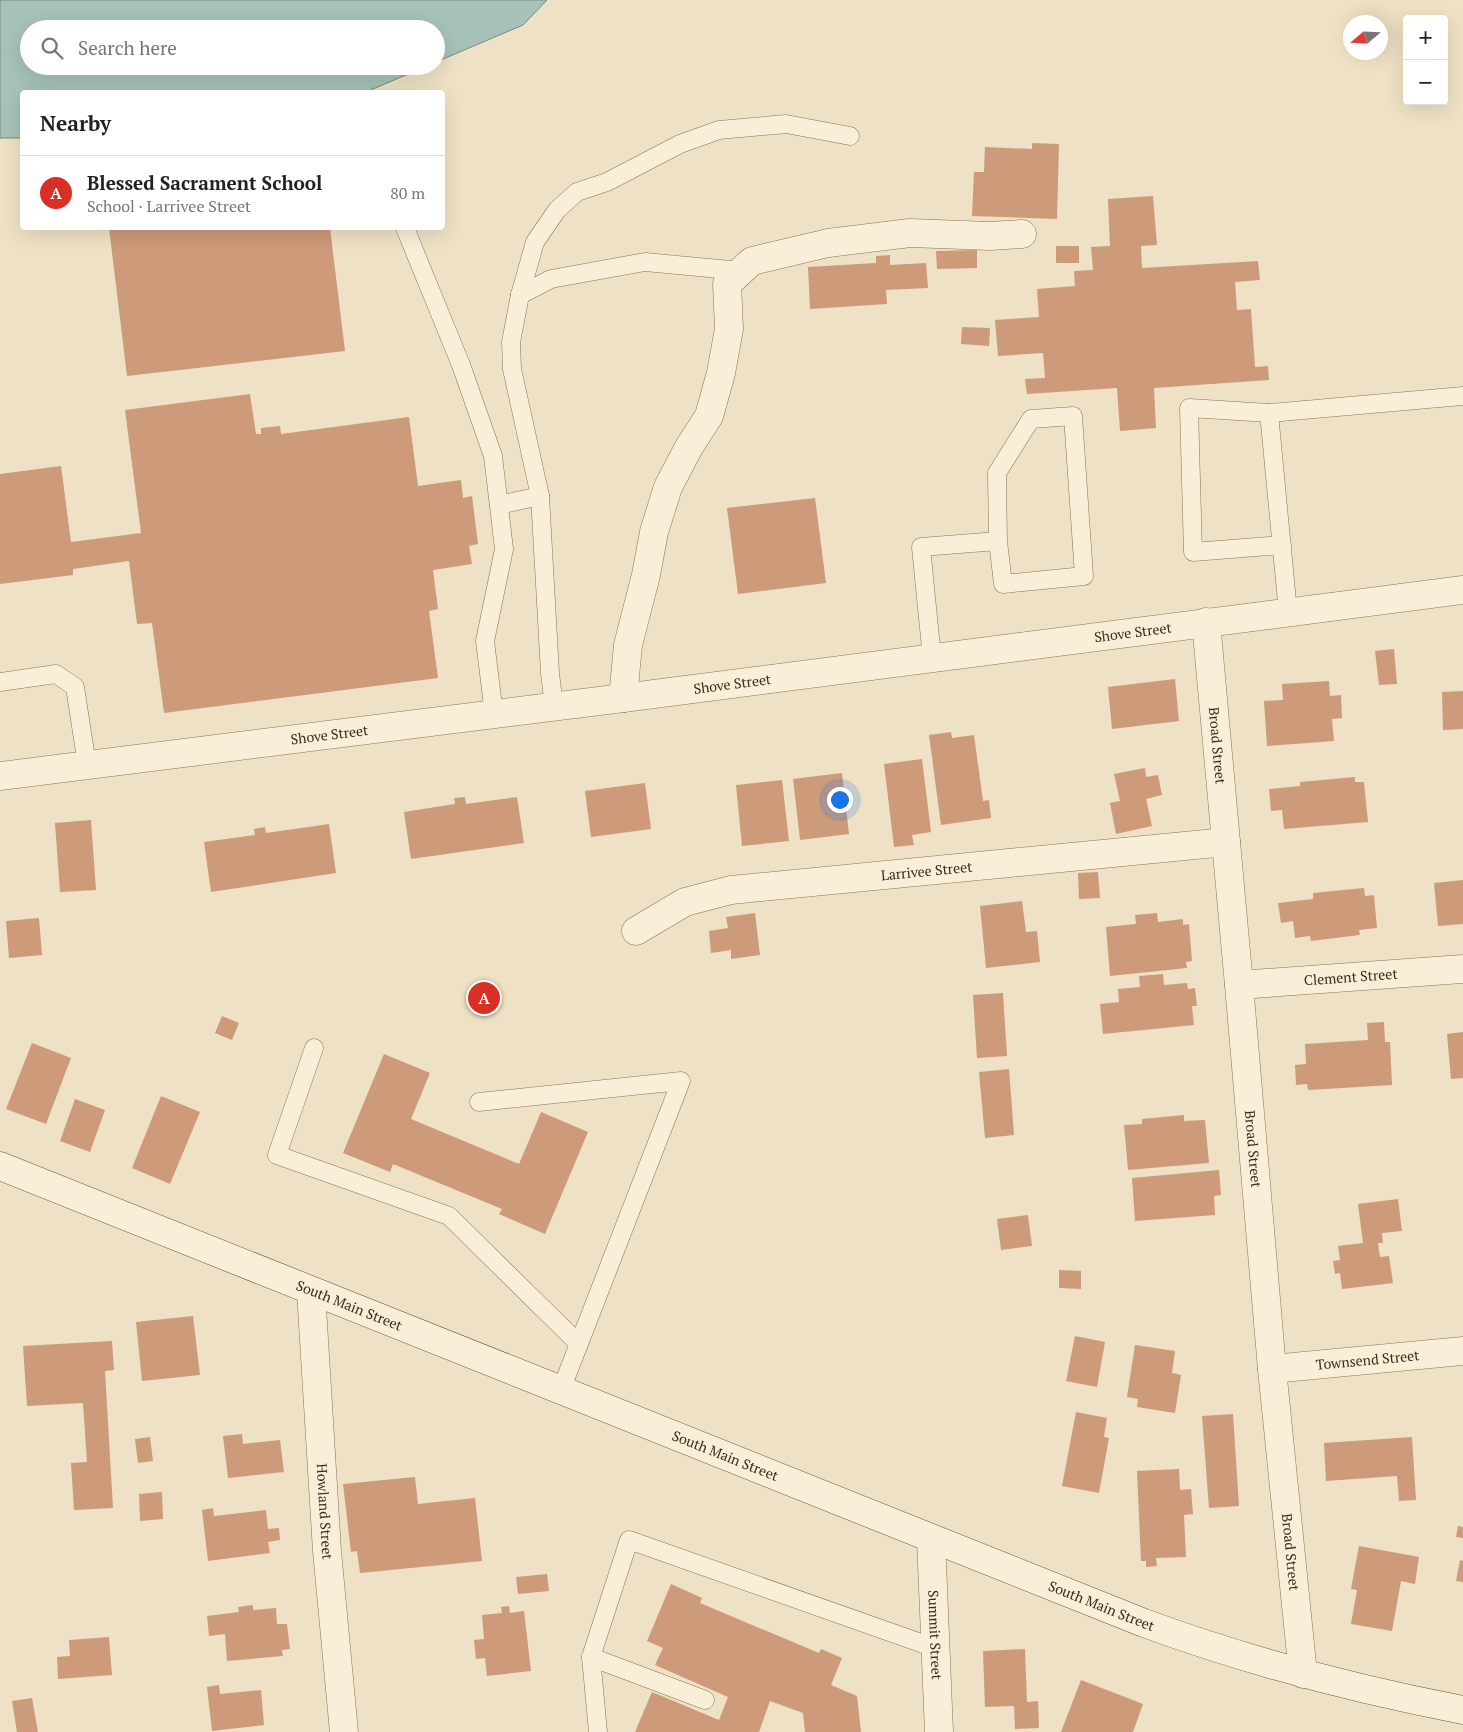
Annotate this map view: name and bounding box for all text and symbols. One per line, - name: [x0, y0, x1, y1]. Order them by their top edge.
- north arrow: [1343, 15, 1388, 60]
- map controls: [1403, 15, 1448, 105]
- button: +: [1403, 15, 1448, 60]
- search box: [20, 20, 445, 75]
- icon: search: [38, 34, 66, 62]
- text: Search here: [78, 35, 177, 60]
- button: −: [1403, 60, 1448, 105]
- text: Nearby: [40, 109, 111, 137]
- text: Blessed Sacrament School: [87, 170, 322, 195]
- text: A: [50, 182, 62, 204]
- text: 80 m: [390, 182, 425, 204]
- text: School · Larrivee Street: [87, 195, 251, 217]
- street label: Shove Street: [1093, 617, 1174, 646]
- street label: Shove Street: [692, 669, 773, 698]
- street label: Broad Street: [1205, 706, 1231, 786]
- street label: Shove Street: [290, 720, 370, 749]
- your location: [827, 787, 853, 813]
- street label: Larrivee Street: [880, 857, 974, 884]
- street label: Clement Street: [1303, 964, 1399, 989]
- pin: A: [468, 979, 500, 1017]
- street label: Broad Street: [1241, 1109, 1266, 1189]
- street label: South Main Street: [293, 1275, 406, 1335]
- street label: Townsend Street: [1315, 1345, 1421, 1374]
- street label: South Main Street: [670, 1426, 782, 1485]
- street label: Howland Street: [313, 1463, 338, 1561]
- street label: Broad Street: [1278, 1513, 1305, 1592]
- street label: South Main Street: [1046, 1576, 1158, 1635]
- street label: Summit Street: [924, 1590, 947, 1681]

